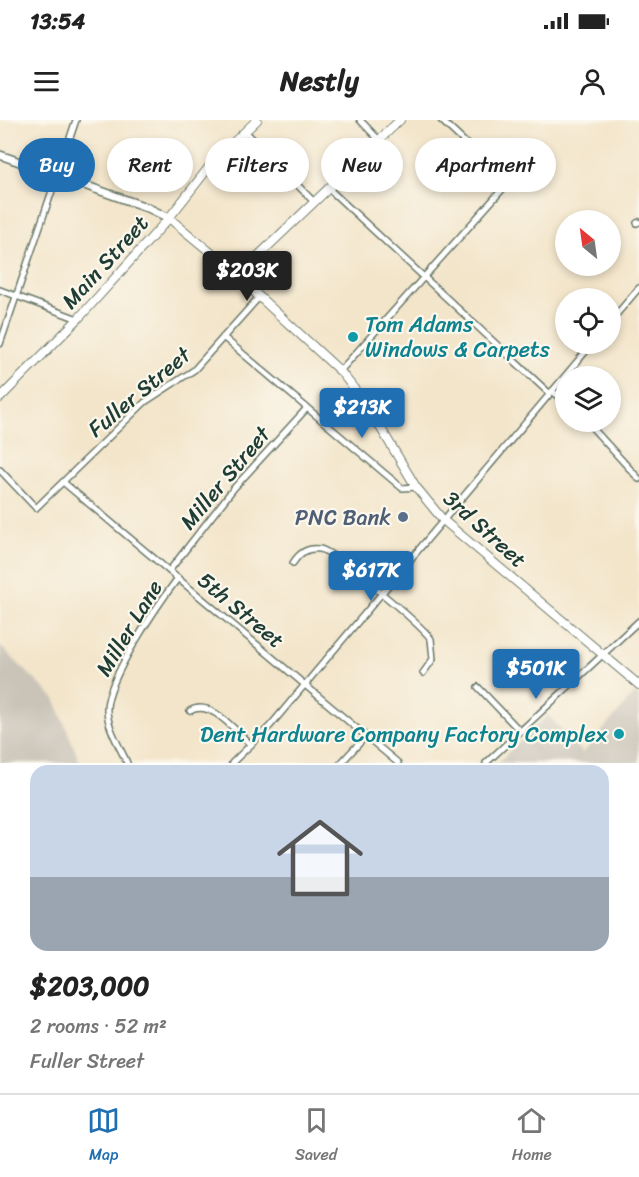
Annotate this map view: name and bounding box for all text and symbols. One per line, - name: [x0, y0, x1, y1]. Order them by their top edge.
- text: 13:54: [30, 2, 85, 41]
- text: Nestly: [280, 57, 359, 105]
- icon: menu: [30, 65, 63, 98]
- icon: person: [576, 65, 609, 98]
- chip: Buy: [18, 138, 95, 192]
- chip: Rent: [107, 138, 193, 192]
- chip: Filters: [205, 138, 309, 192]
- chip: New: [321, 138, 403, 192]
- chip: Apartment: [415, 138, 556, 192]
- street label: Main Street: [51, 205, 159, 318]
- north arrow: [555, 210, 621, 276]
- map controls: [555, 210, 621, 432]
- pin: $203K: [205, 251, 289, 302]
- text: $203K: [217, 253, 277, 288]
- button: locate: [555, 288, 621, 354]
- place label: Tom Adams Windows & Carpets: [365, 305, 551, 369]
- marker: Tom Adams Windows & Carpets: [346, 330, 360, 344]
- street label: Fuller Street: [78, 336, 201, 447]
- button: layers: [555, 366, 621, 432]
- pin: $213K: [320, 388, 404, 439]
- text: $213K: [334, 390, 390, 425]
- street label: Miller Street: [170, 416, 281, 539]
- street label: 3rd Street: [434, 480, 536, 578]
- place label: PNC Bank: [295, 498, 391, 537]
- marker: PNC Bank: [396, 510, 410, 524]
- pin: $617K: [329, 551, 413, 602]
- text: $617K: [343, 553, 399, 588]
- street label: 5th Street: [189, 562, 294, 659]
- street label: Miller Lane: [85, 572, 173, 684]
- pin: $501K: [494, 649, 578, 700]
- text: $501K: [506, 651, 566, 686]
- place label: Dent Hardware Company Factory Complex: [200, 715, 608, 754]
- marker: Dent Hardware Company Factory Complex: [612, 727, 626, 741]
- icon: home: [266, 804, 374, 912]
- text: $203,000: [30, 963, 150, 1009]
- text: 2 rooms · 52 m²: [30, 1009, 167, 1044]
- text: Fuller Street: [30, 1044, 144, 1079]
- tab: Map: [87, 1104, 120, 1169]
- tab: Saved: [295, 1104, 337, 1169]
- tab: Home: [512, 1104, 552, 1169]

